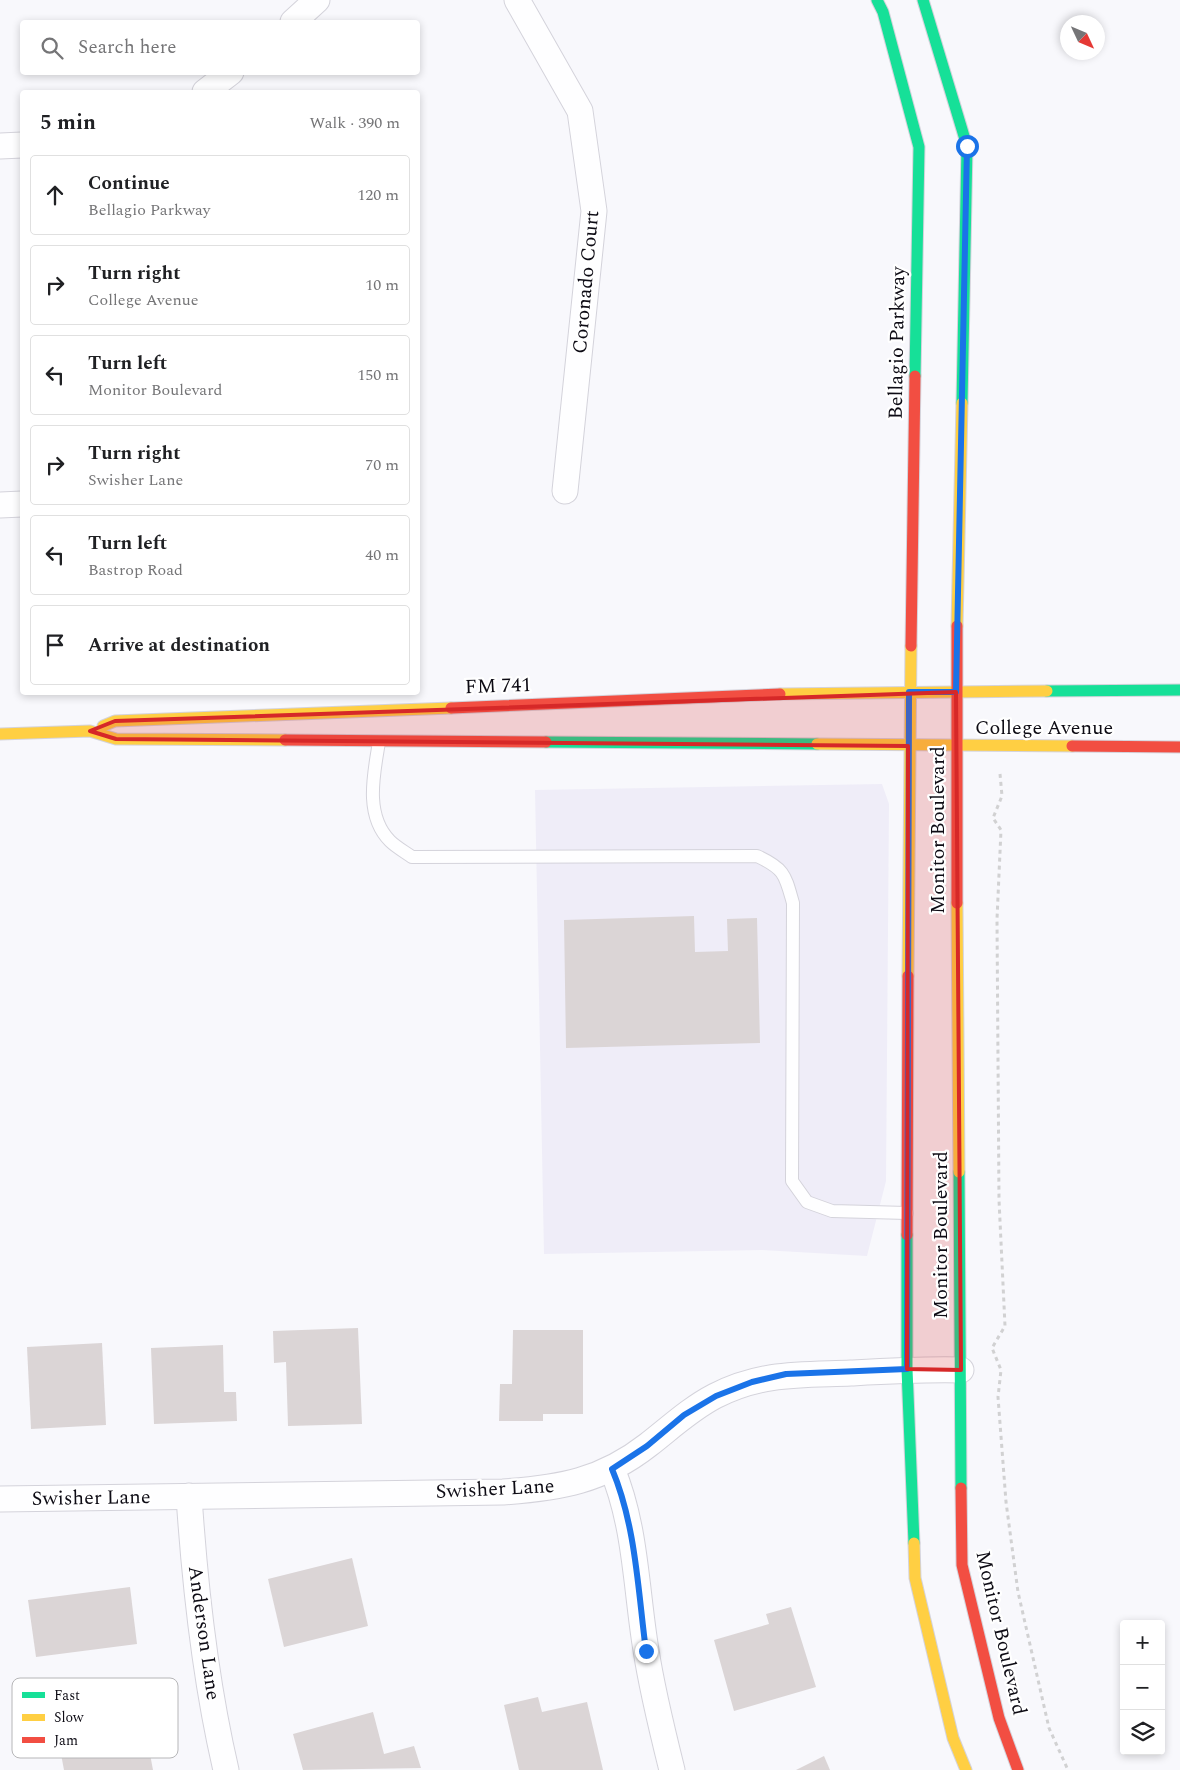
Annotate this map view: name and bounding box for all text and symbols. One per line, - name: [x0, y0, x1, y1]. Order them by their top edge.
- north arrow: [1060, 15, 1105, 60]
- search box: [20, 20, 420, 75]
- text: Search here: [78, 33, 177, 62]
- icon: search: [38, 34, 66, 62]
- text: 5 min: [40, 107, 96, 139]
- text: Walk · 390 m: [309, 111, 400, 135]
- route start: [956, 135, 979, 158]
- text: Continue: [88, 169, 170, 198]
- icon: ahead: [41, 181, 69, 209]
- text: 120 m: [357, 183, 399, 207]
- text: Bellagio Parkway: [88, 198, 210, 222]
- street label: Coronado Court: [565, 209, 607, 355]
- text: Turn right: [88, 259, 181, 288]
- street label: Bellagio Parkway: [881, 265, 913, 420]
- icon: right: [41, 271, 69, 299]
- text: 10 m: [365, 273, 399, 297]
- text: College Avenue: [88, 288, 199, 312]
- text: Turn left: [88, 349, 167, 378]
- icon: left: [41, 361, 69, 389]
- text: 150 m: [357, 363, 399, 387]
- text: Monitor Boulevard: [88, 378, 222, 402]
- text: Turn right: [88, 439, 181, 468]
- icon: right: [41, 451, 69, 479]
- text: 70 m: [365, 453, 399, 477]
- text: Swisher Lane: [88, 468, 183, 492]
- text: Turn left: [88, 529, 167, 558]
- icon: left: [41, 541, 69, 569]
- text: 40 m: [365, 543, 399, 567]
- text: Bastrop Road: [88, 558, 183, 582]
- icon: arrive: [41, 631, 69, 659]
- text: Arrive at destination: [88, 631, 270, 660]
- street label: FM 741: [464, 670, 532, 702]
- street label: College Avenue: [975, 713, 1113, 743]
- street label: Monitor Boulevard: [923, 746, 953, 914]
- street label: Monitor Boulevard: [926, 1151, 956, 1319]
- street label: Swisher Lane: [435, 1471, 555, 1507]
- street label: Swisher Lane: [31, 1482, 151, 1514]
- street label: Monitor Boulevard: [967, 1548, 1035, 1718]
- street label: Anderson Lane: [180, 1564, 228, 1702]
- map controls: [1120, 1620, 1165, 1755]
- button: +: [1120, 1620, 1165, 1665]
- route end: [635, 1640, 658, 1663]
- button: −: [1120, 1665, 1165, 1710]
- legend: [12, 1678, 178, 1758]
- text: Fast: [54, 1685, 80, 1706]
- text: Slow: [54, 1707, 84, 1728]
- button: layers: [1120, 1710, 1165, 1755]
- text: Jam: [54, 1730, 78, 1751]

